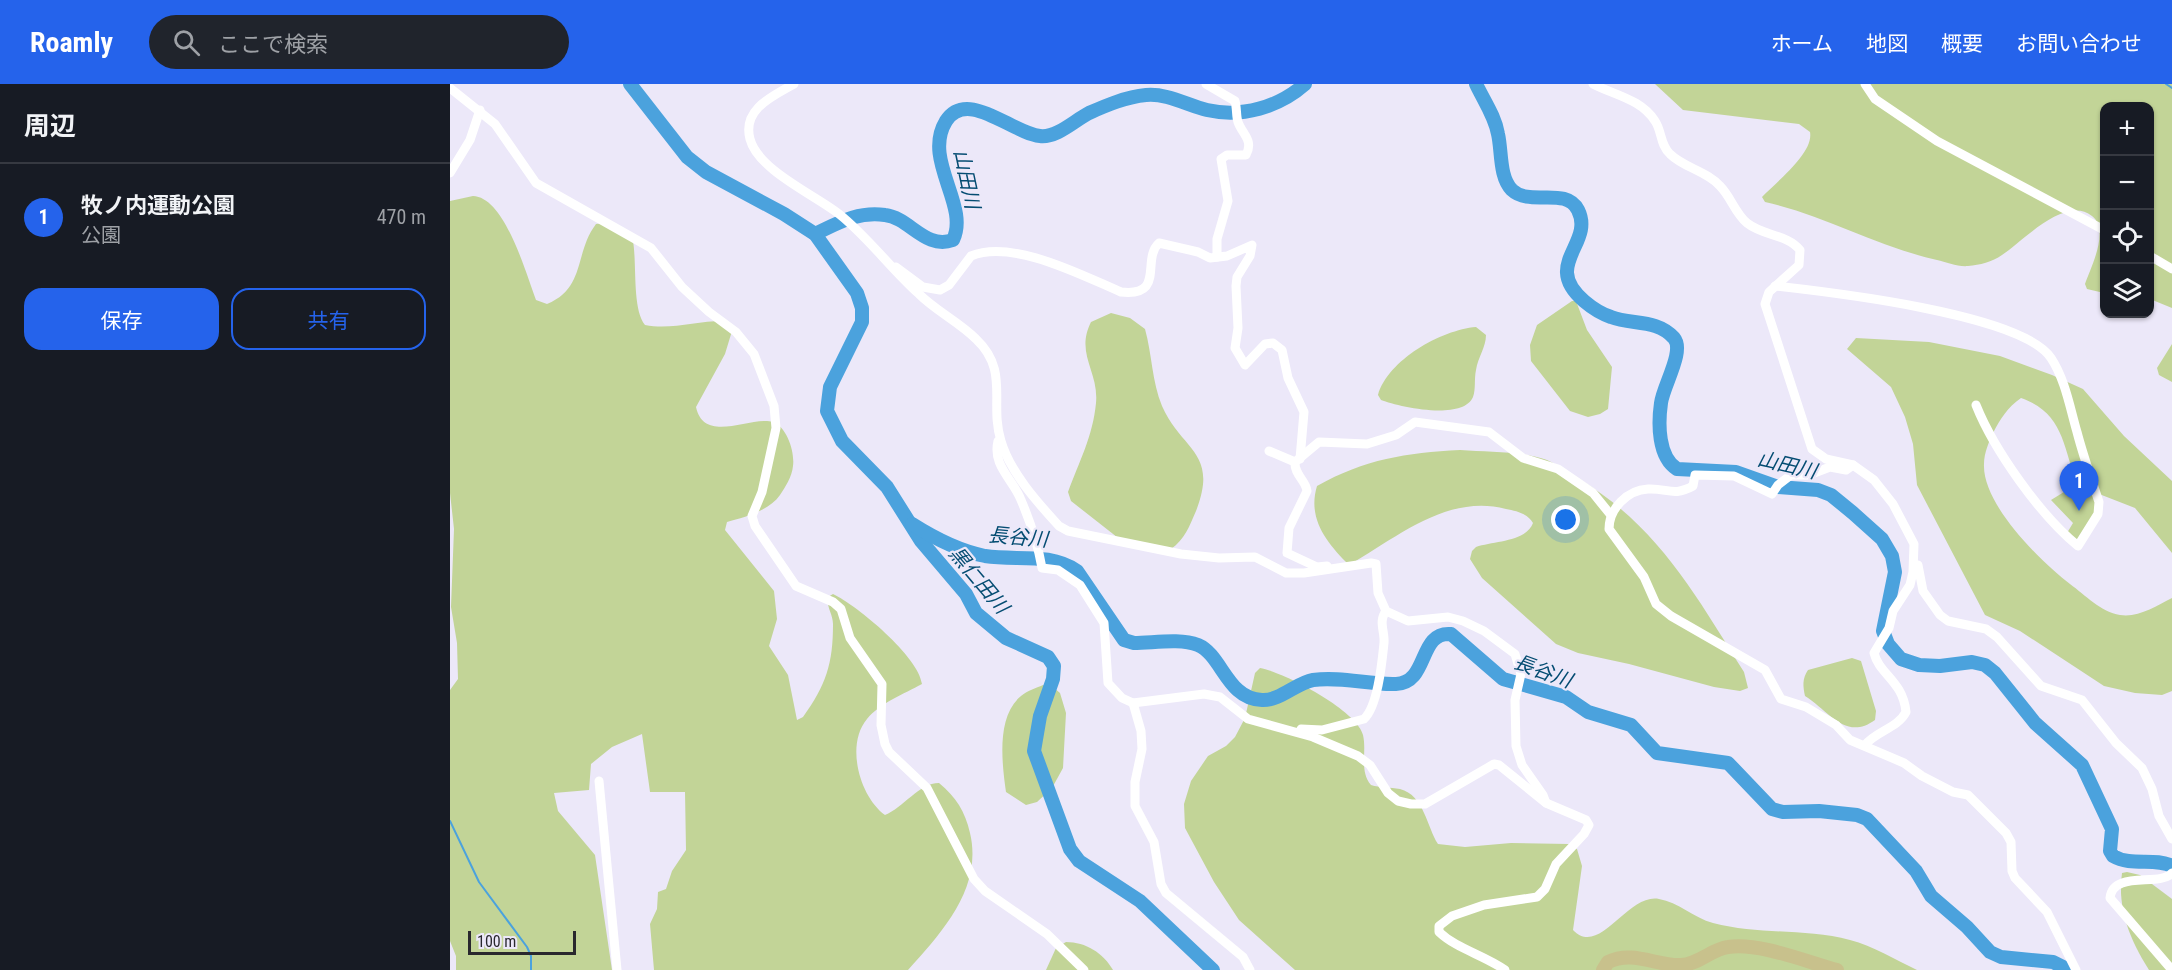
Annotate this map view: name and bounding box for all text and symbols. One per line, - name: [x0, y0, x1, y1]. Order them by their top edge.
- search box: [149, 15, 569, 69]
- text: Roamly: [30, 26, 113, 59]
- icon: search: [170, 26, 203, 59]
- text: ここで検索: [218, 32, 328, 57]
- text: ホーム: [1771, 32, 1833, 56]
- text: 地図: [1866, 32, 1908, 56]
- text: 概要: [1941, 32, 1983, 56]
- text: お問い合わせ: [2016, 32, 2142, 56]
- map controls: [2100, 102, 2154, 318]
- button: +: [2100, 102, 2154, 156]
- text: 周辺: [24, 111, 76, 141]
- water label: 山田川: [949, 147, 985, 213]
- button: −: [2100, 156, 2154, 210]
- text: 牧ノ内運動公園: [81, 193, 235, 218]
- text: 1: [38, 205, 49, 229]
- text: 470 m: [377, 205, 426, 229]
- button: locate: [2100, 210, 2154, 264]
- text: 公園: [81, 223, 121, 247]
- button: layers: [2100, 264, 2154, 318]
- button: 保存: [24, 288, 219, 350]
- button: 共有: [231, 288, 426, 350]
- water label: 山田川: [1755, 447, 1821, 484]
- pin: 1: [2060, 462, 2098, 511]
- your location: [1551, 505, 1580, 534]
- water label: 長谷川: [987, 522, 1051, 552]
- water label: 黒仁田川: [944, 542, 1015, 620]
- water label: 長谷川: [1511, 649, 1577, 693]
- scale bar: [468, 928, 576, 956]
- text: 100 m: [477, 932, 516, 951]

